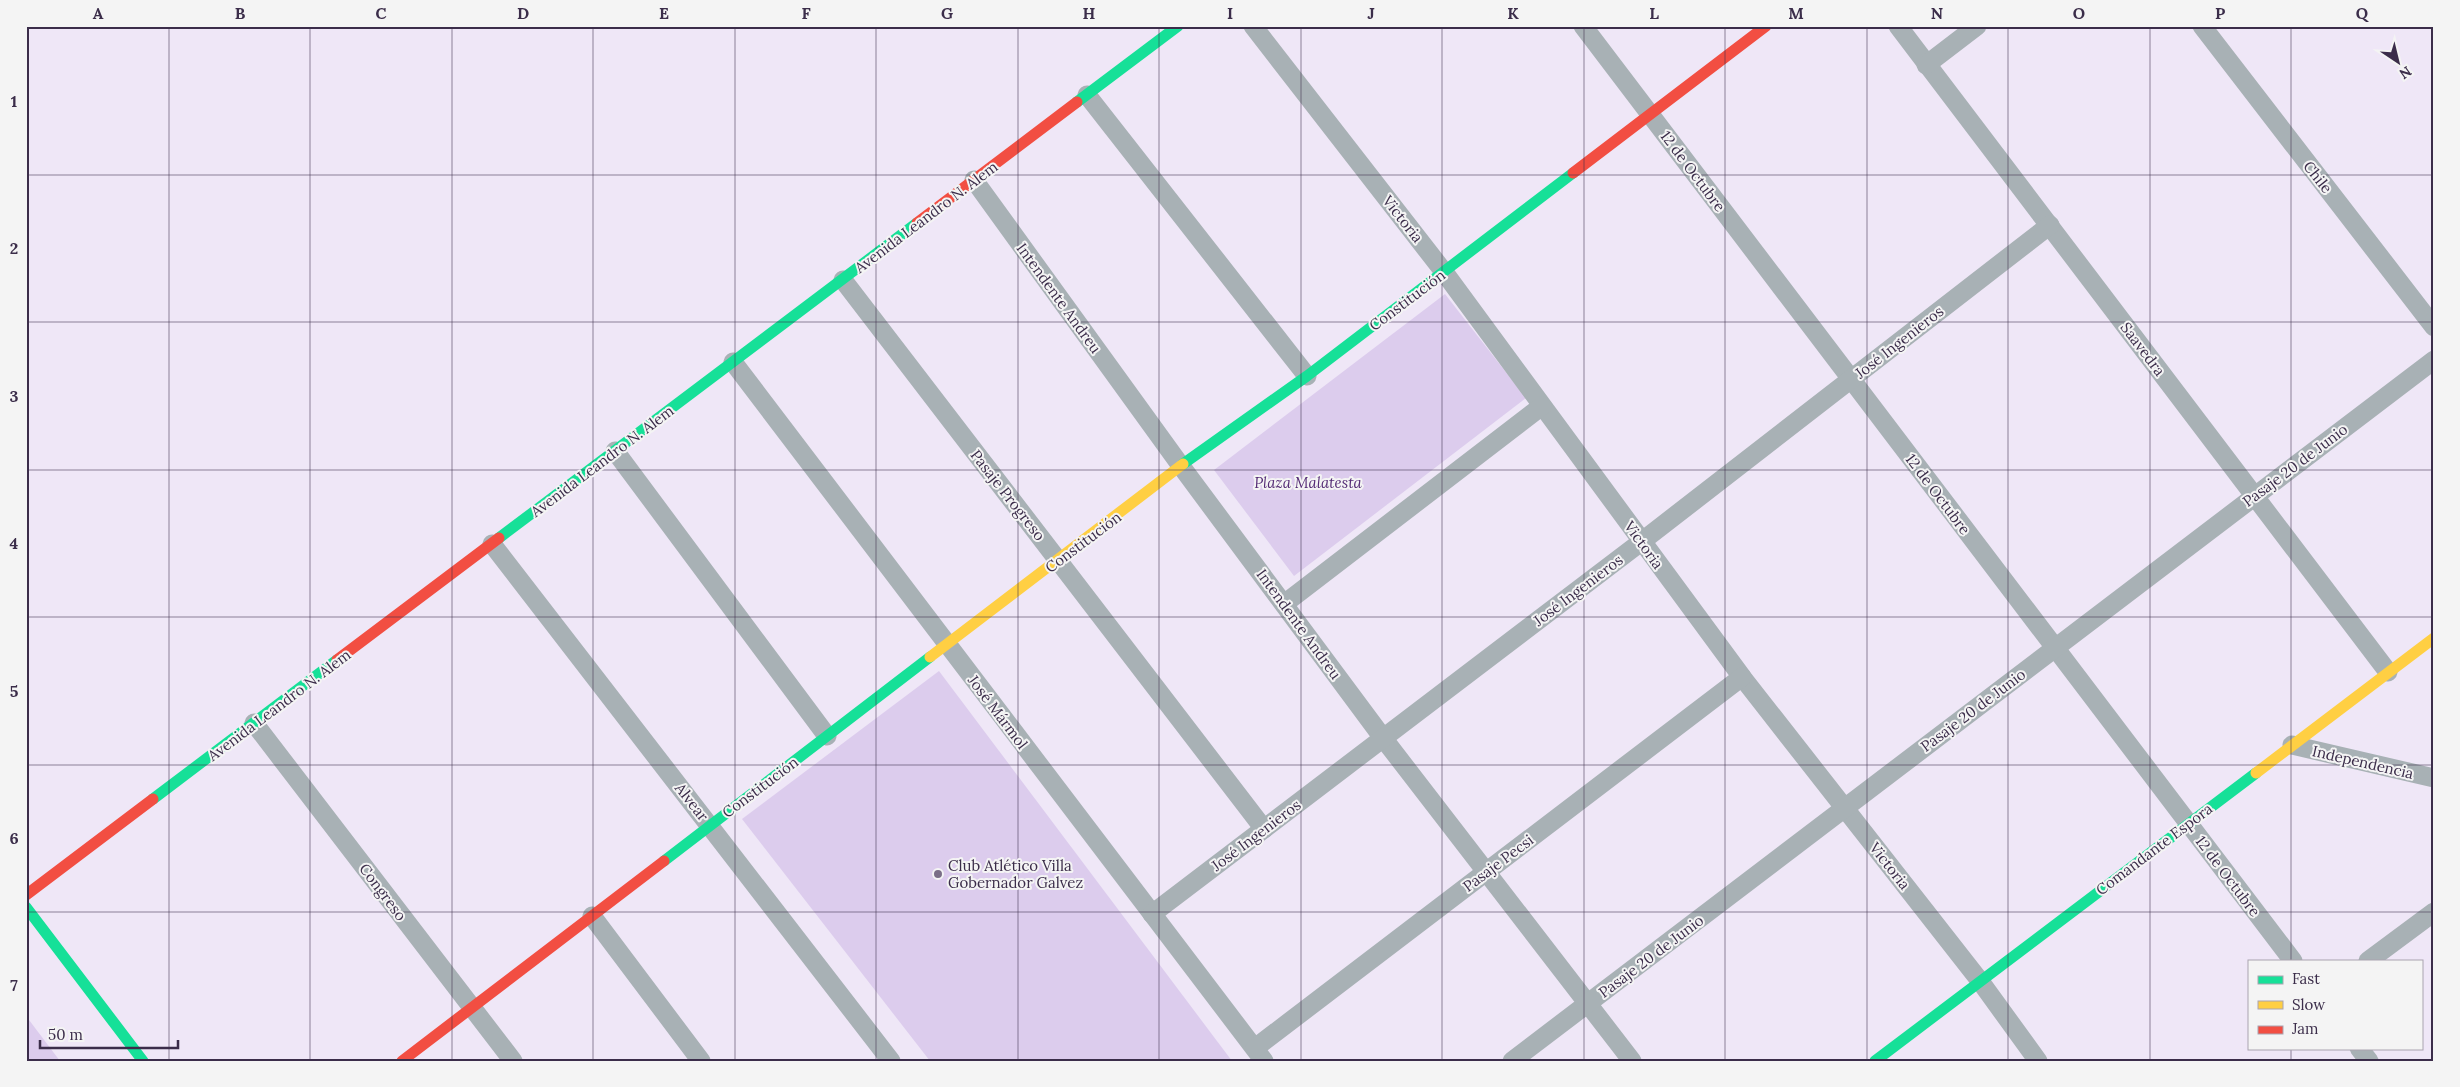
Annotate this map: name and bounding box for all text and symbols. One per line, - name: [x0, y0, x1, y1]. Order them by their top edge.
- text: A: [93, 3, 104, 23]
- text: B: [235, 3, 246, 23]
- text: C: [375, 3, 387, 23]
- text: D: [517, 3, 529, 23]
- text: E: [659, 3, 669, 23]
- text: F: [801, 3, 811, 23]
- text: G: [941, 3, 953, 23]
- text: H: [1083, 3, 1096, 23]
- text: I: [1227, 3, 1233, 23]
- text: J: [1367, 3, 1375, 23]
- text: K: [1507, 3, 1519, 23]
- text: L: [1649, 3, 1659, 23]
- text: M: [1788, 3, 1804, 23]
- text: N: [1931, 3, 1943, 23]
- text: O: [2073, 3, 2085, 23]
- text: P: [2215, 3, 2225, 23]
- text: Q: [2356, 3, 2369, 23]
- north arrow: [2372, 38, 2422, 88]
- text: N: [2396, 62, 2415, 83]
- text: 1: [11, 91, 17, 111]
- street label: 12 de Octubre: [1656, 127, 1730, 215]
- street label: Avenida Leandro N. Alem: [850, 157, 1001, 278]
- street label: Chile: [2299, 157, 2337, 197]
- street label: Victoria: [1378, 191, 1427, 247]
- text: 2: [10, 238, 18, 258]
- street label: Intendente Andreu: [1013, 239, 1105, 357]
- street label: Constitución: [1365, 265, 1449, 335]
- street label: José Ingenieros: [1850, 301, 1947, 383]
- street label: Saavedra: [2117, 318, 2170, 380]
- text: 3: [10, 386, 19, 406]
- street label: Avenida Leandro N. Alem: [526, 401, 677, 522]
- street label: Pasaje 20 de Junio: [2239, 419, 2351, 511]
- street label: Pasaje Progreso: [967, 446, 1050, 544]
- street label: 12 de Octubre: [1901, 450, 1975, 538]
- park label: Plaza Malatesta: [1254, 473, 1363, 492]
- street label: Constitución: [1041, 507, 1125, 577]
- street label: Victoria: [1620, 516, 1668, 573]
- text: 4: [10, 533, 19, 553]
- street label: José Ingenieros: [1529, 550, 1627, 630]
- street label: Intendente Andreu: [1253, 565, 1345, 683]
- street label: Avenida Leandro N. Alem: [203, 645, 354, 766]
- street label: Pasaje 20 de Junio: [1917, 664, 2029, 756]
- street label: José Mármol: [963, 671, 1032, 753]
- text: 5: [10, 681, 19, 701]
- street label: Independencia: [2310, 741, 2416, 783]
- street label: Constitución: [718, 752, 802, 822]
- street label: Alvear: [671, 778, 713, 825]
- street label: José Ingenieros: [1207, 795, 1305, 875]
- street label: Comandante Espora: [2092, 799, 2216, 899]
- text: 6: [9, 828, 19, 848]
- street label: Pasaje Pecsi: [1459, 830, 1537, 896]
- street label: 12 de Octubre: [2191, 832, 2265, 920]
- street label: Victoria: [1865, 838, 1914, 894]
- place label: Club Atlético Villa Gobernador Galvez: [948, 856, 1083, 892]
- street label: Congreso: [355, 860, 411, 925]
- marker: Club Atlético Villa Gobernador Galvez: [932, 868, 944, 880]
- street label: Pasaje 20 de Junio: [1595, 910, 1707, 1002]
- legend: [2248, 960, 2422, 1050]
- text: Fast: [2292, 969, 2320, 988]
- text: 7: [10, 975, 18, 995]
- text: Slow: [2292, 995, 2325, 1014]
- scale bar: [40, 1017, 178, 1049]
- text: Jam: [2291, 1019, 2319, 1038]
- text: 50 m: [48, 1025, 83, 1044]

